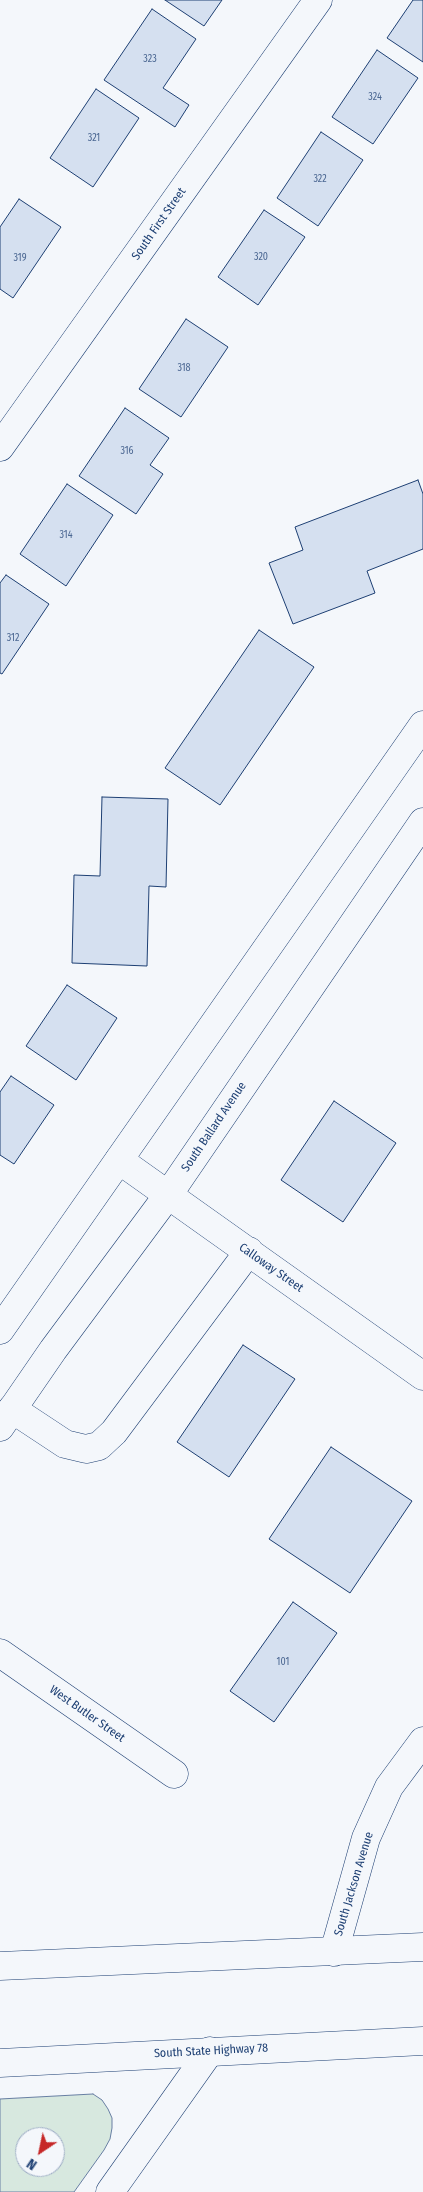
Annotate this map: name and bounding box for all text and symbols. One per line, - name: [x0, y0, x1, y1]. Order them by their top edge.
- house number: 323: [143, 53, 157, 65]
- house number: 324: [368, 91, 382, 103]
- house number: 321: [88, 132, 100, 144]
- house number: 322: [313, 173, 327, 185]
- street label: South First Street: [129, 185, 189, 263]
- house number: 320: [254, 251, 268, 263]
- house number: 319: [13, 252, 27, 264]
- house number: 318: [177, 362, 191, 374]
- house number: 316: [120, 445, 134, 457]
- house number: 314: [59, 529, 73, 541]
- house number: 312: [7, 632, 19, 644]
- street label: South Ballard Avenue: [179, 1079, 249, 1175]
- street label: Calloway Street: [236, 1240, 306, 1296]
- house number: 101: [277, 1656, 289, 1668]
- street label: West Butler Street: [46, 1683, 128, 1745]
- street label: South Jackson Avenue: [331, 1830, 377, 1938]
- street label: South State Highway 78: [154, 2041, 268, 2061]
- north arrow: [15, 2127, 65, 2177]
- text: N: [24, 2155, 40, 2173]

